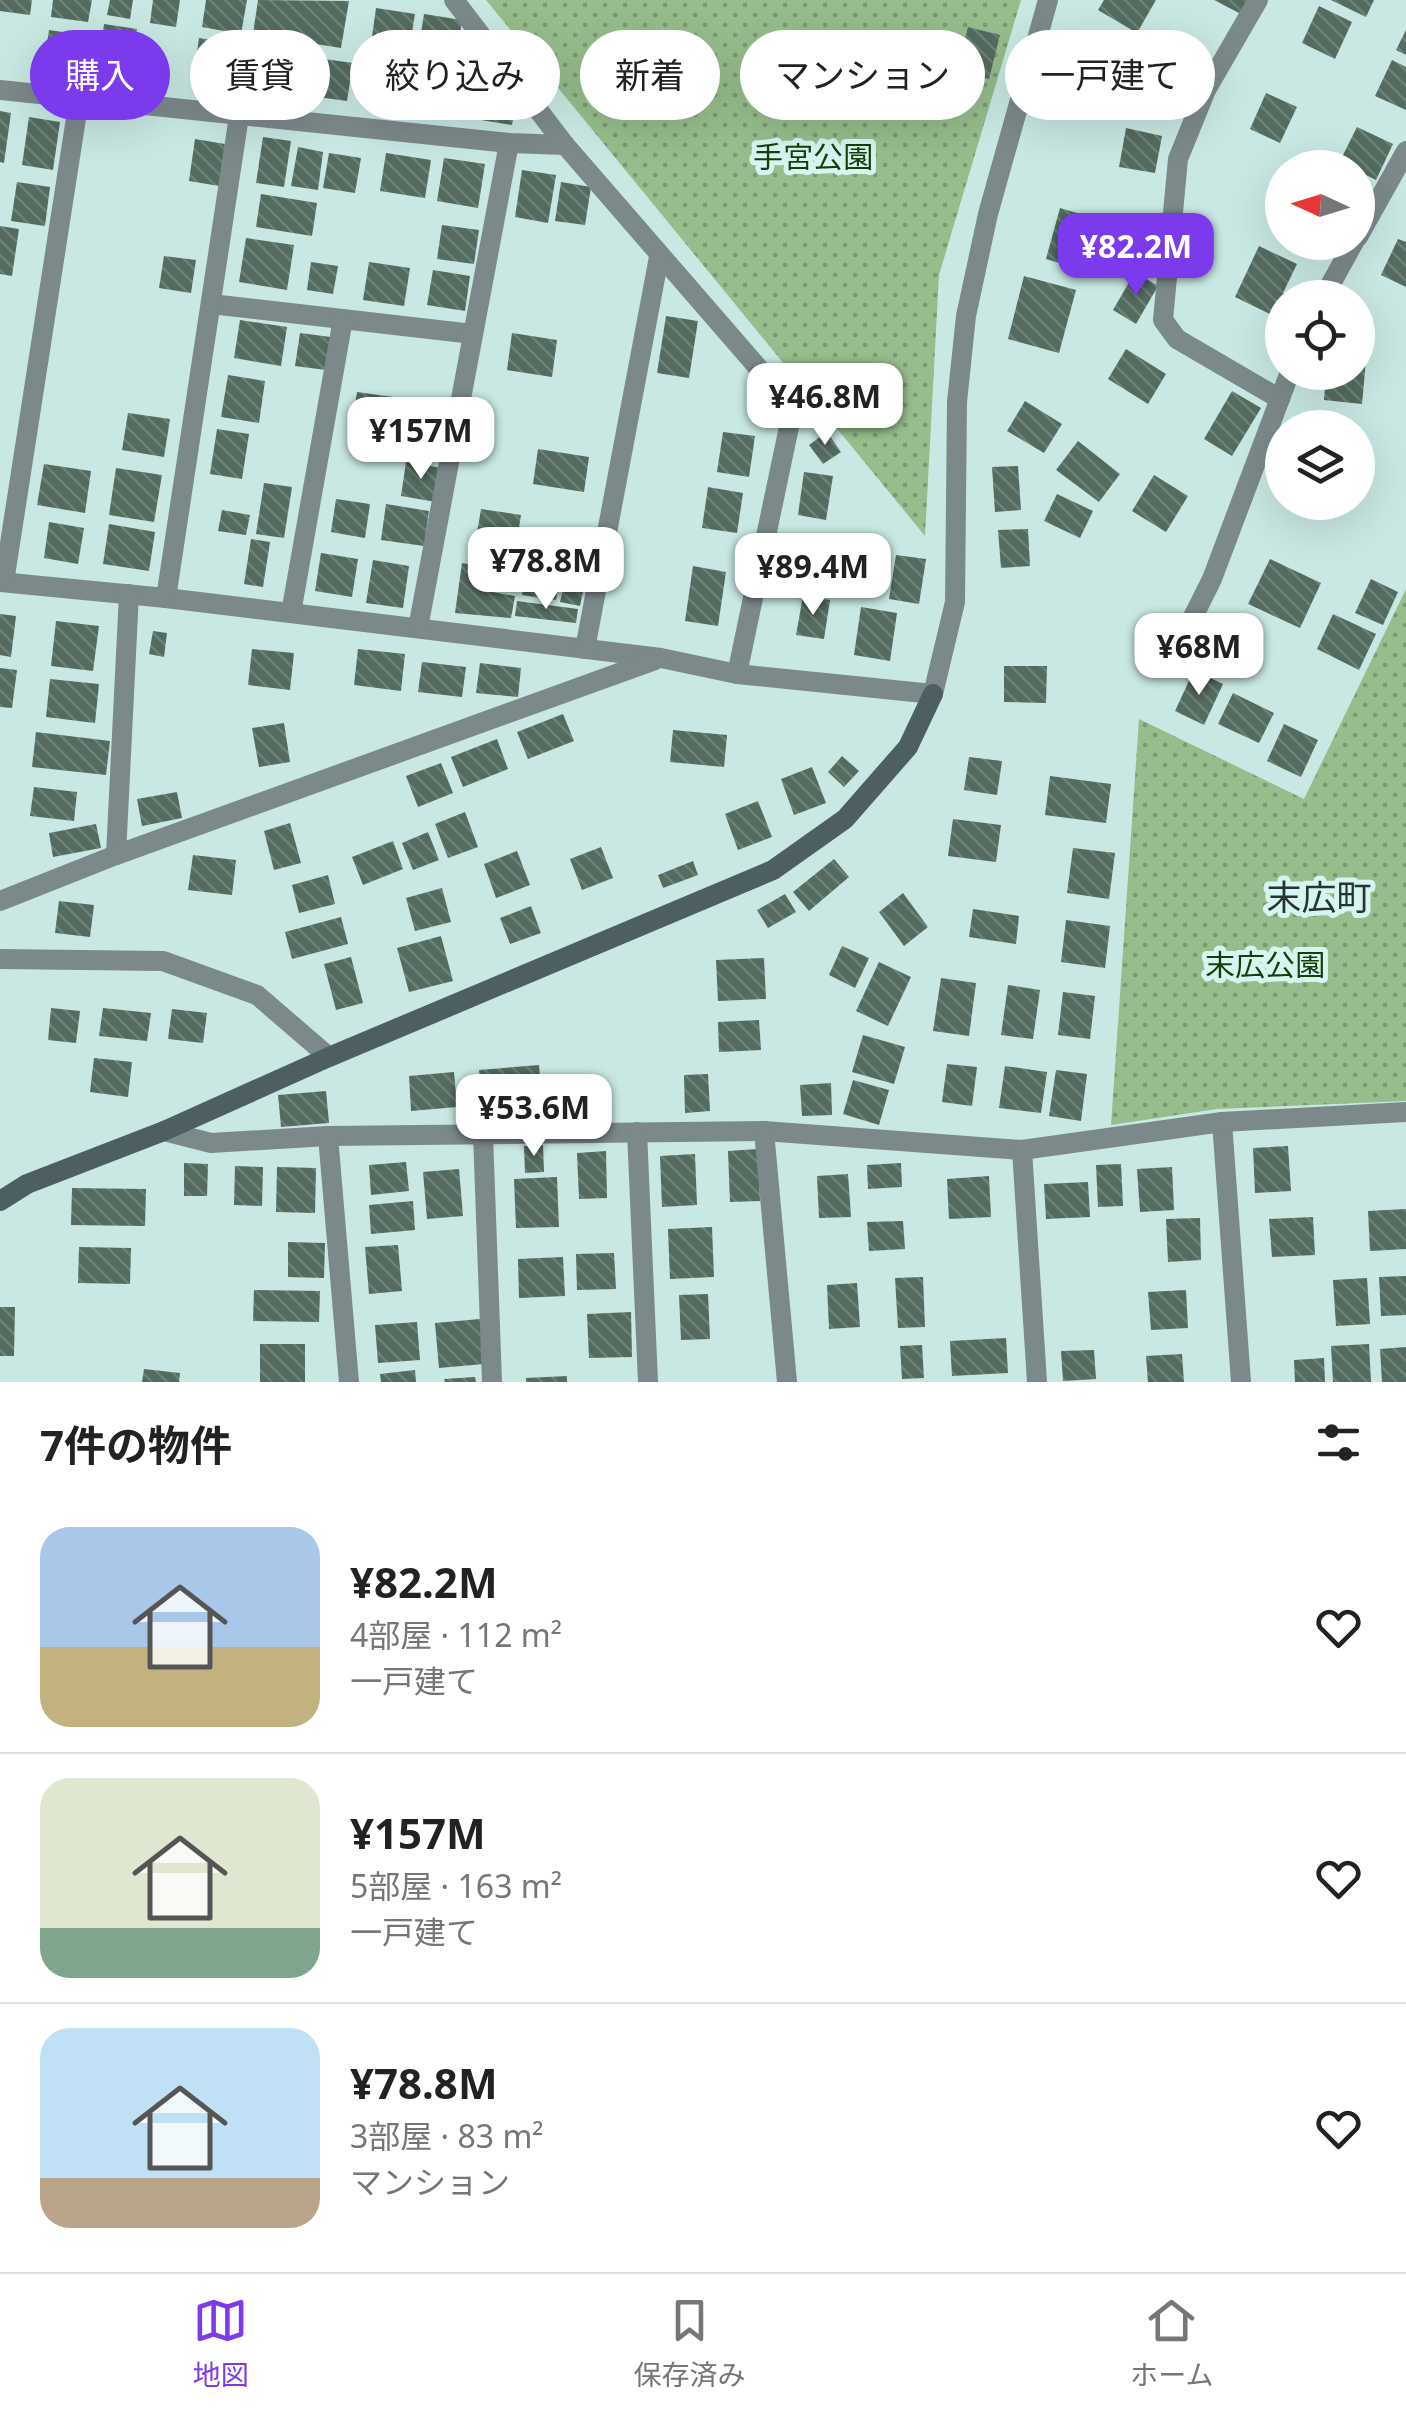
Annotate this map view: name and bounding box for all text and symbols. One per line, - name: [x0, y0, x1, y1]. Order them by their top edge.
- chip: 購入: [30, 30, 170, 120]
- chip: 賃貸: [190, 30, 330, 120]
- chip: 絞り込み: [350, 30, 560, 120]
- chip: 新着: [580, 30, 720, 120]
- chip: マンション: [740, 30, 985, 120]
- chip: 一戸建て: [1005, 30, 1215, 120]
- park label: 手宮公園: [753, 136, 873, 177]
- north arrow: [1265, 150, 1375, 260]
- map controls: [1265, 150, 1375, 520]
- pin: ¥82.2M: [1055, 213, 1217, 298]
- text: ¥82.2M: [1080, 224, 1192, 267]
- button: locate: [1265, 280, 1375, 390]
- pin: ¥46.8M: [744, 363, 906, 448]
- text: ¥46.8M: [769, 374, 881, 417]
- pin: ¥157M: [351, 397, 491, 482]
- text: ¥157M: [369, 408, 473, 451]
- button: layers: [1265, 410, 1375, 520]
- pin: ¥78.8M: [465, 527, 627, 612]
- pin: ¥89.4M: [732, 533, 894, 618]
- text: ¥78.8M: [490, 538, 602, 581]
- text: ¥89.4M: [757, 544, 869, 587]
- pin: ¥68M: [1140, 613, 1258, 698]
- text: ¥68M: [1156, 624, 1242, 667]
- district label: 末広町: [1266, 873, 1372, 920]
- park label: 末広公園: [1205, 944, 1325, 985]
- pin: ¥53.6M: [453, 1074, 615, 1159]
- text: ¥53.6M: [478, 1085, 590, 1128]
- icon: filters: [1311, 1415, 1366, 1470]
- text: 7件の物件: [40, 1416, 232, 1473]
- text: ¥82.2M: [350, 1553, 498, 1610]
- icon: home: [120, 1567, 240, 1687]
- icon: heart: [1311, 1600, 1366, 1655]
- text: 4部屋 · 112 m²: [350, 1613, 562, 1656]
- text: 一戸建て: [350, 1659, 478, 1702]
- text: ¥157M: [350, 1804, 486, 1861]
- icon: home: [120, 1818, 240, 1938]
- icon: heart: [1311, 1851, 1366, 1906]
- text: 5部屋 · 163 m²: [350, 1864, 562, 1907]
- text: 一戸建て: [350, 1910, 478, 1953]
- text: ¥78.8M: [350, 2054, 498, 2111]
- icon: home: [120, 2068, 240, 2188]
- icon: heart: [1311, 2101, 1366, 2156]
- text: 3部屋 · 83 m²: [350, 2114, 544, 2157]
- text: マンション: [350, 2160, 510, 2203]
- tab: 地図: [192, 2293, 248, 2393]
- tab: 保存済み: [633, 2293, 745, 2393]
- tab: ホーム: [1130, 2293, 1214, 2393]

